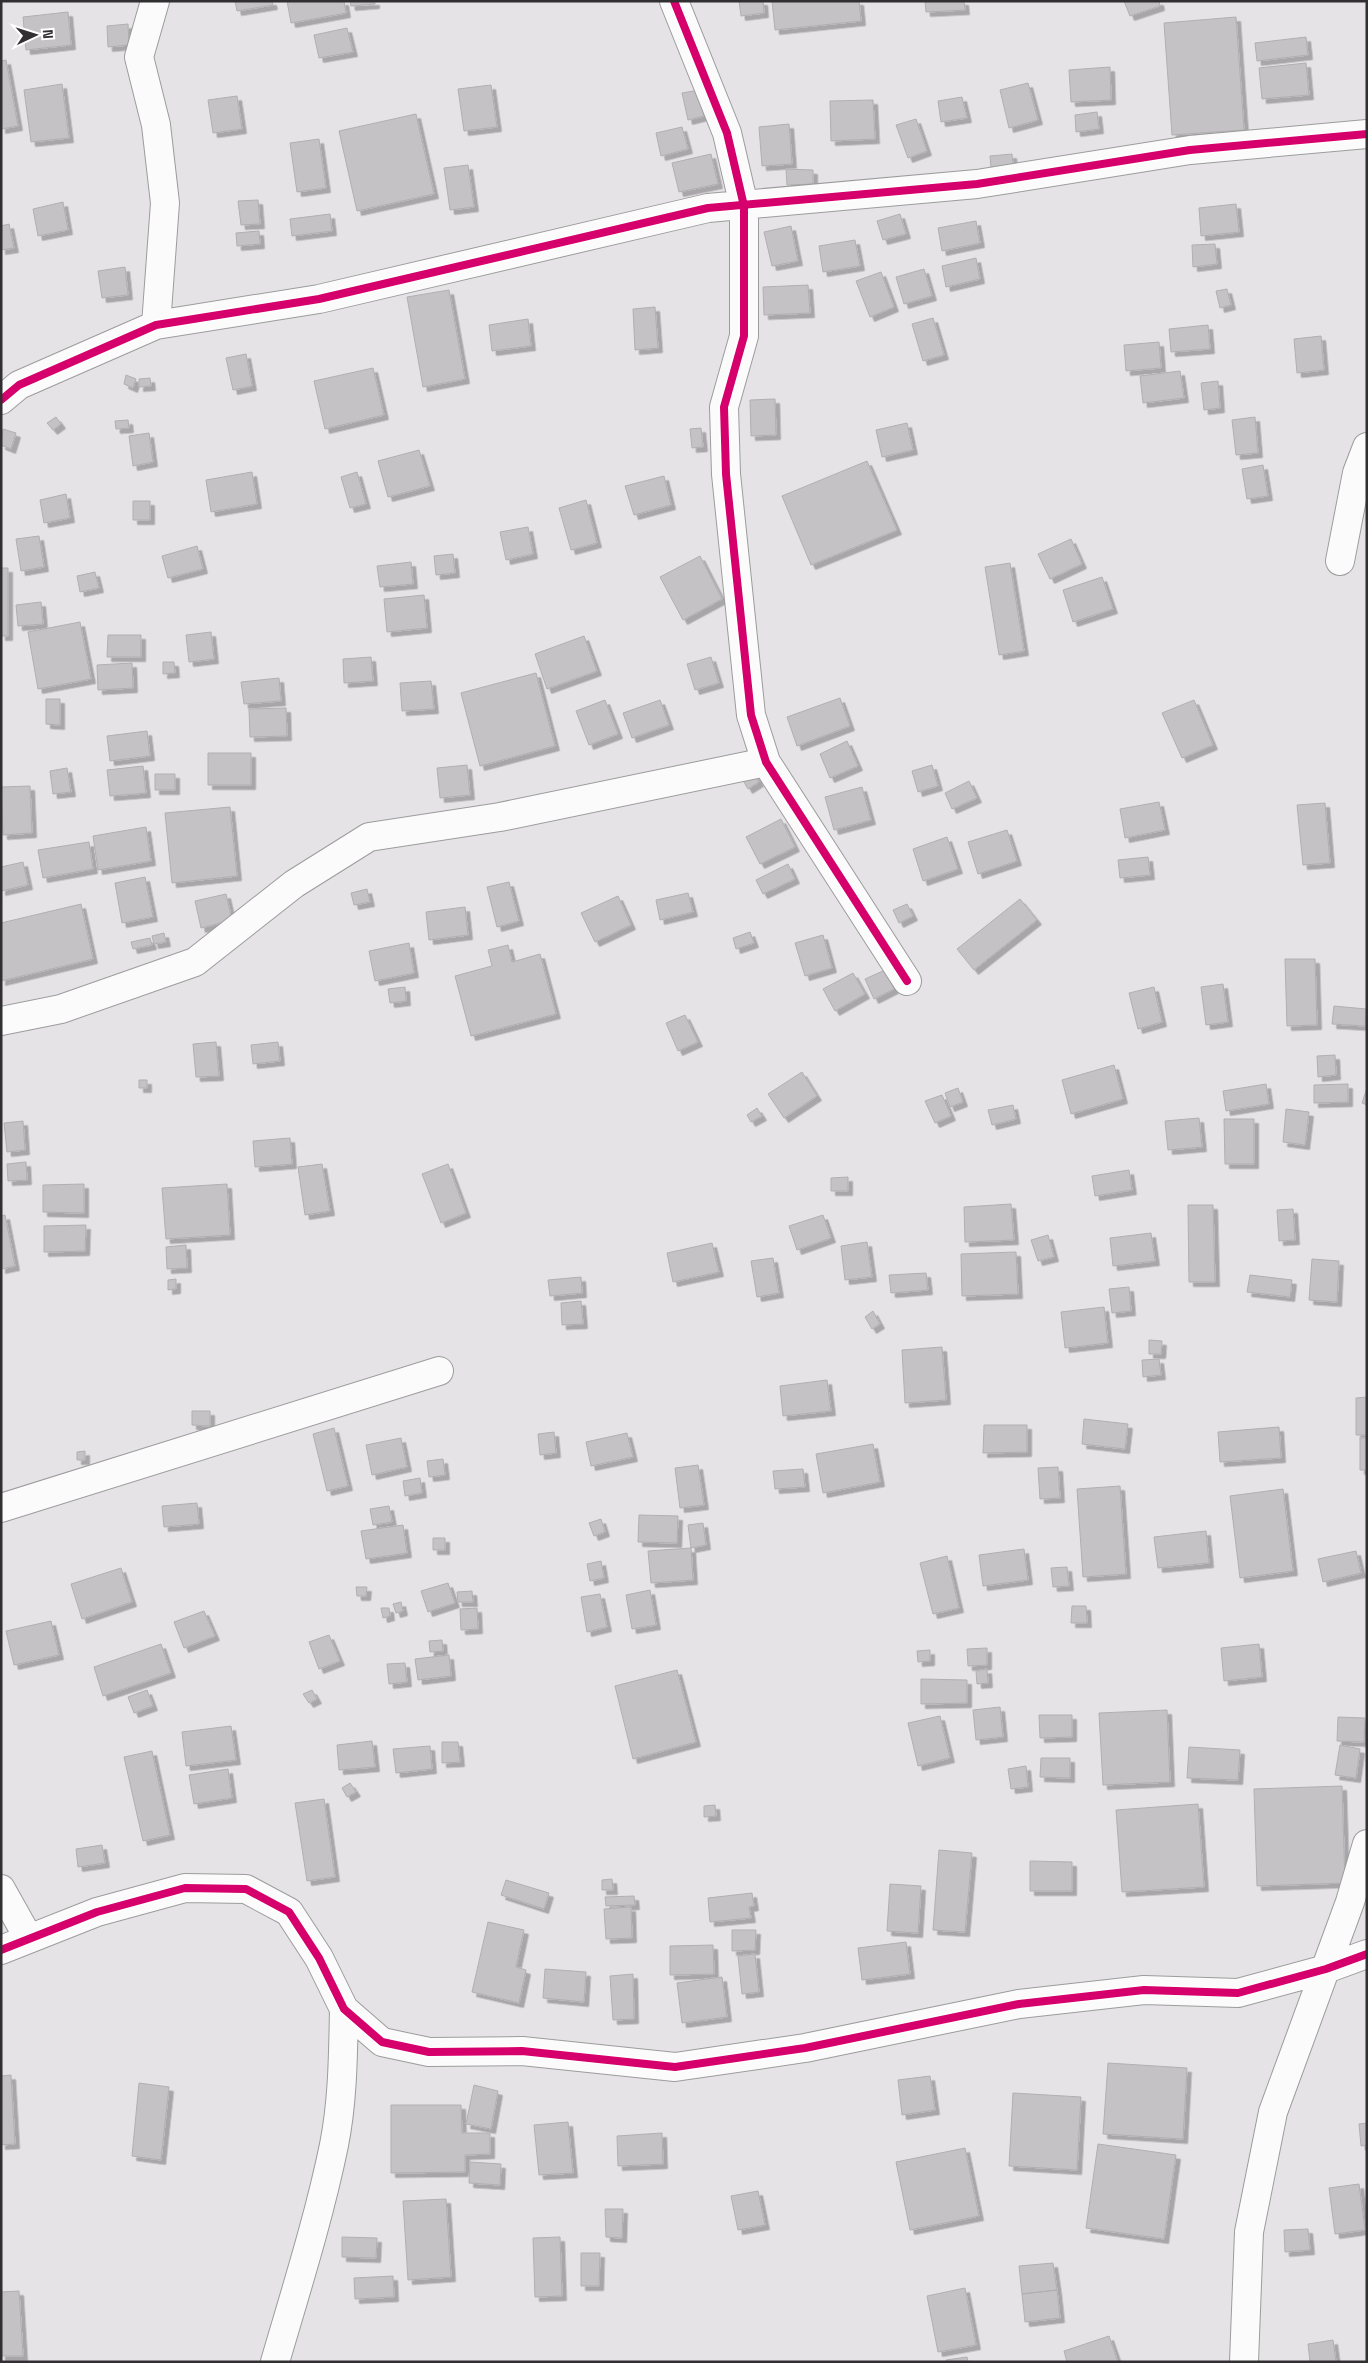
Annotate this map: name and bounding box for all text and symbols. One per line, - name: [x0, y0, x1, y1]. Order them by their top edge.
- north arrow: [10, 10, 60, 60]
- text: N: [39, 29, 57, 39]

